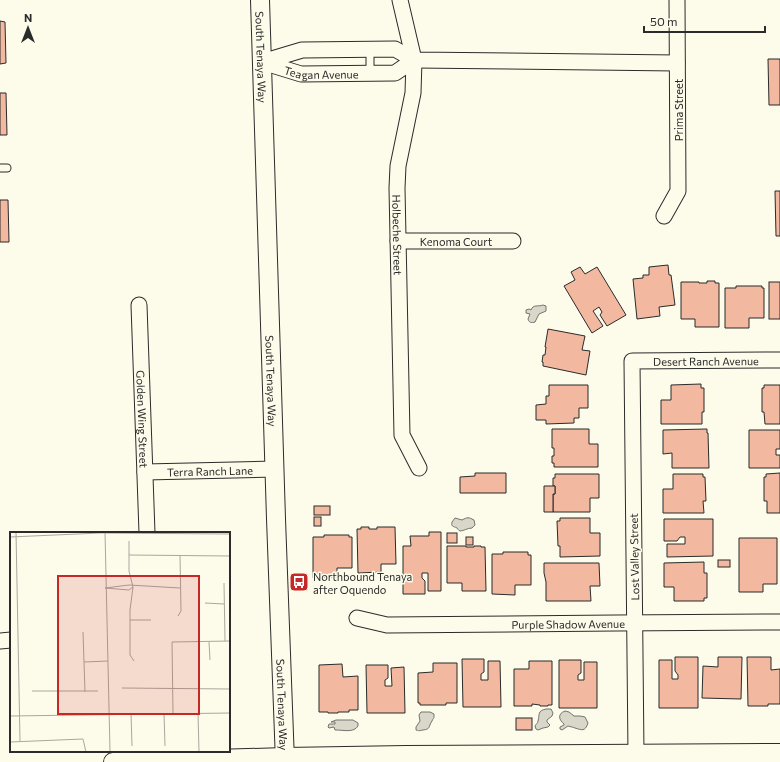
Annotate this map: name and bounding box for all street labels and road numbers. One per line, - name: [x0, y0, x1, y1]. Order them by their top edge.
- street label: South Tenaya Way: [254, 11, 270, 103]
- street label: Teagan Avenue: [283, 63, 359, 80]
- street label: Prima Street: [672, 78, 685, 141]
- street label: Holbeche Street: [391, 194, 405, 276]
- street label: Kenoma Court: [420, 235, 493, 248]
- street label: South Tenaya Way: [264, 335, 280, 427]
- street label: Desert Ranch Avenue: [653, 354, 759, 367]
- street label: Golden Wing Street: [135, 370, 151, 468]
- street label: Terra Ranch Lane: [167, 463, 253, 478]
- street label: Lost Valley Street: [627, 513, 641, 601]
- street label: Purple Shadow Avenue: [511, 616, 625, 630]
- street label: South Tenaya Way: [275, 659, 291, 751]

